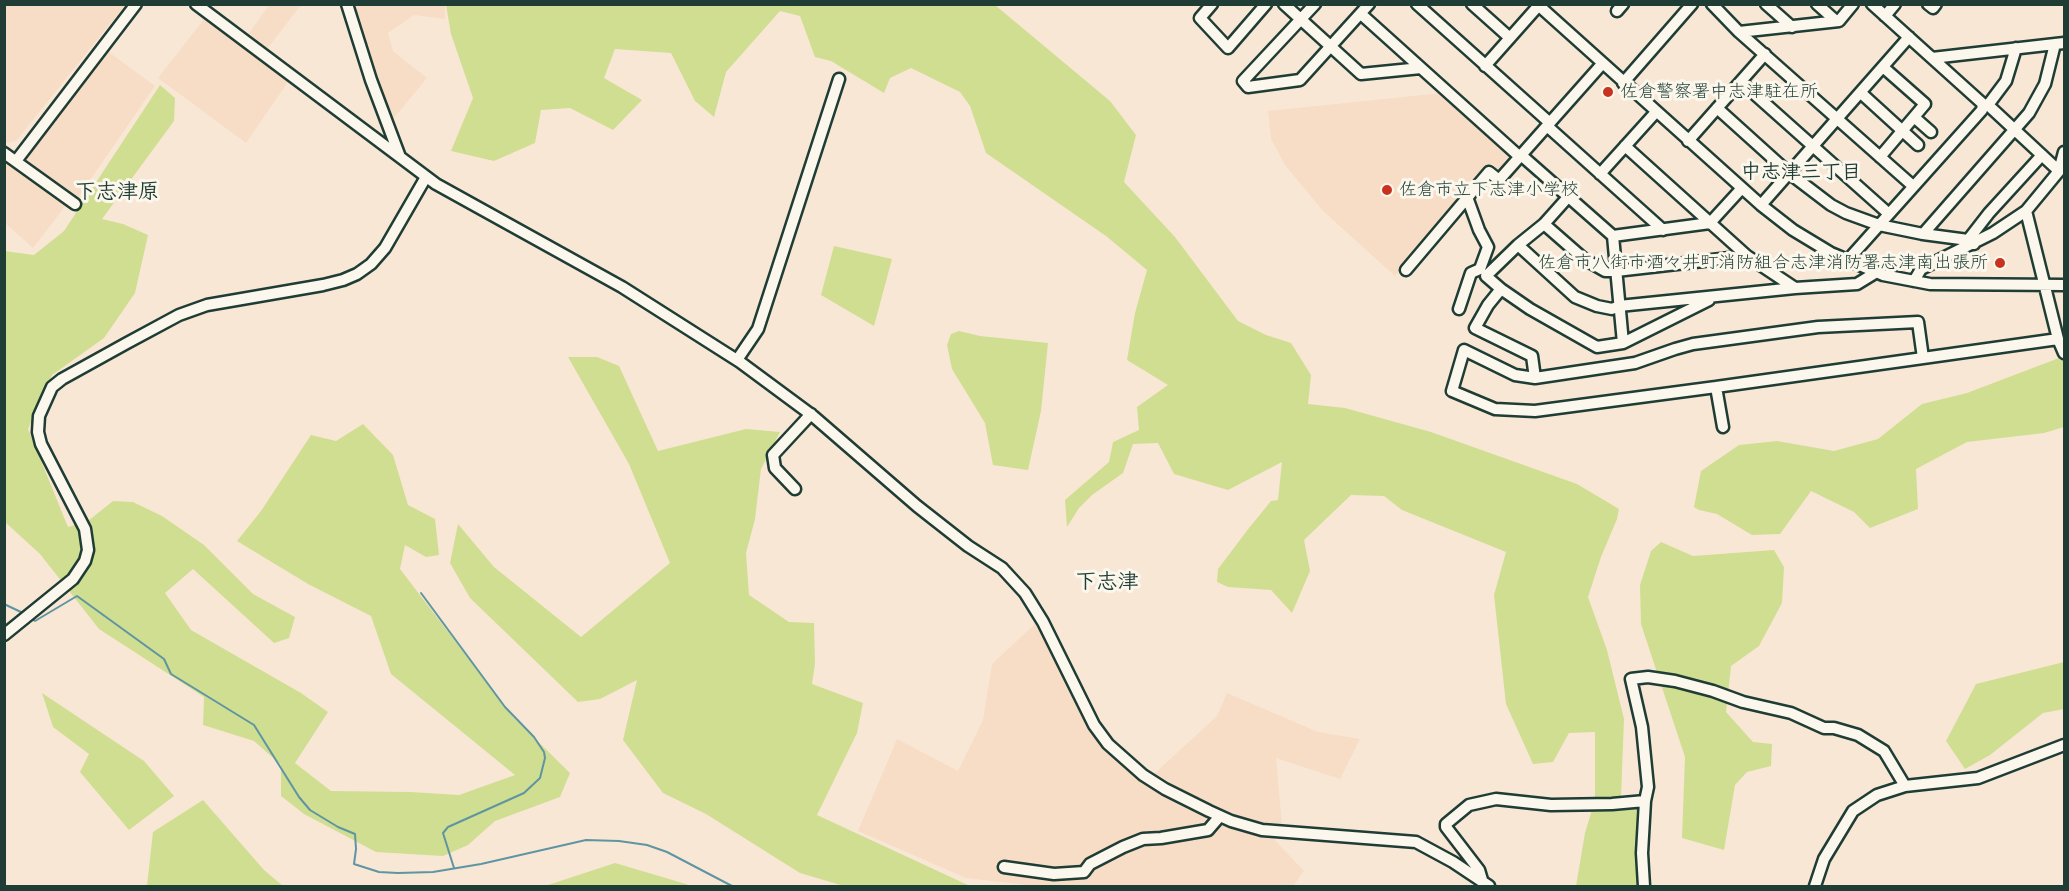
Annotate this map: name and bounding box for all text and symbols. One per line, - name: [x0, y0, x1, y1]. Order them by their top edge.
- place label: 佐倉警察署中志津駐在所: [1620, 81, 1818, 103]
- marker: 佐倉警察署中志津駐在所: [1601, 85, 1615, 99]
- district label: 中志津三丁目: [1741, 161, 1861, 185]
- place label: 佐倉市立下志津小学校: [1399, 179, 1579, 201]
- district label: 下志津原: [75, 180, 159, 206]
- marker: 佐倉市立下志津小学校: [1380, 183, 1394, 197]
- place label: 佐倉市八街市酒々井町消防組合志津消防署志津南出張所: [1538, 252, 1988, 274]
- marker: 佐倉市八街市酒々井町消防組合志津消防署志津南出張所: [1993, 256, 2007, 270]
- district label: 下志津: [1076, 570, 1138, 596]

